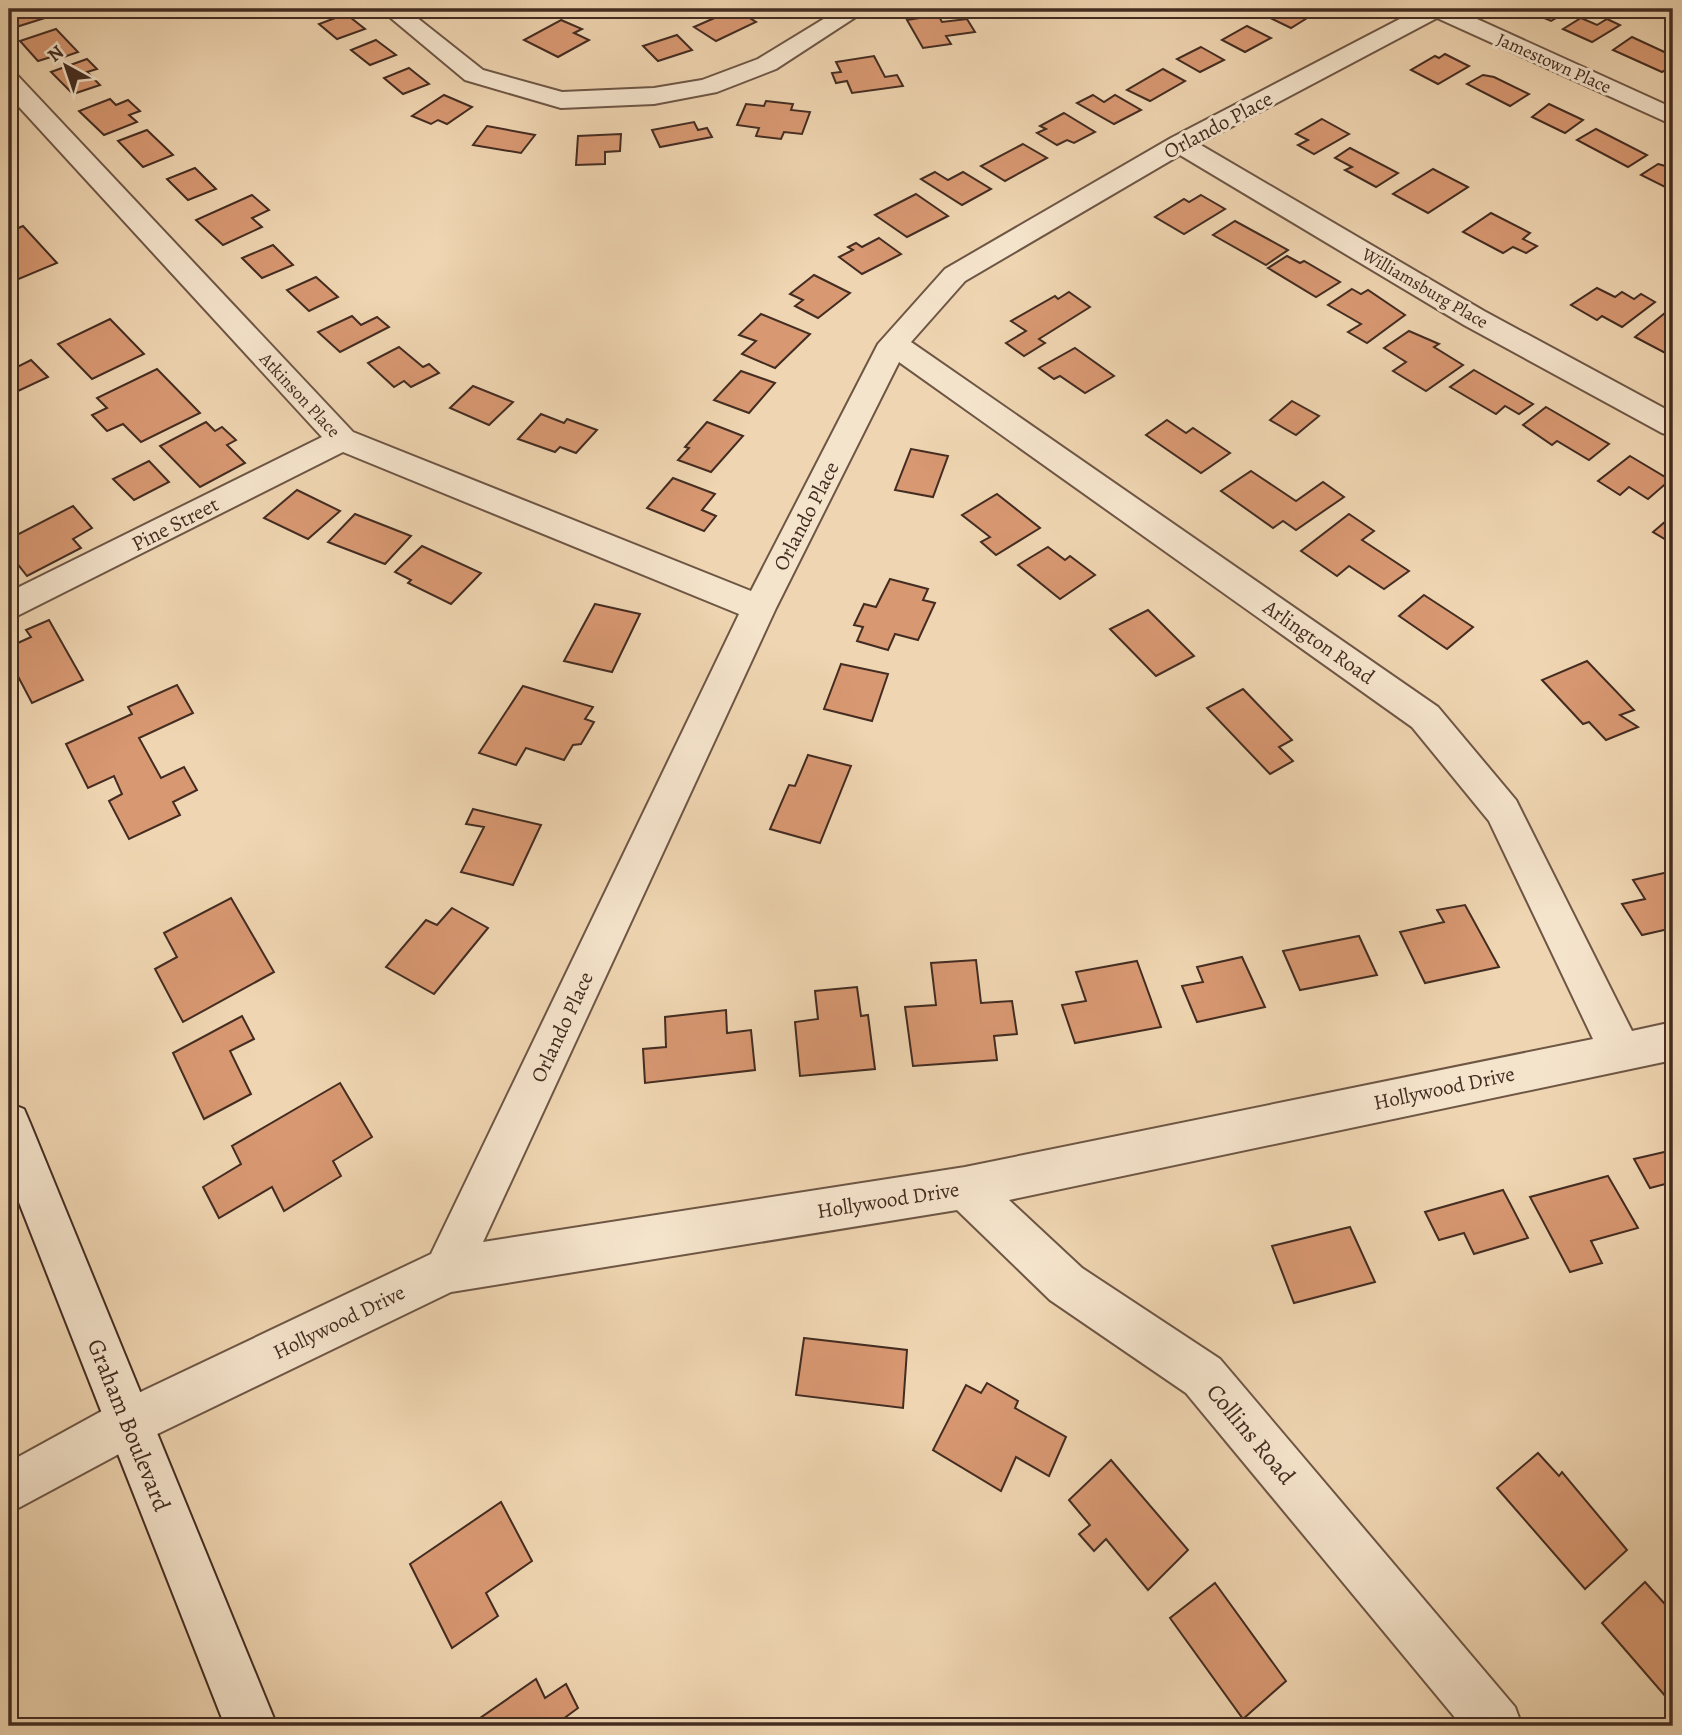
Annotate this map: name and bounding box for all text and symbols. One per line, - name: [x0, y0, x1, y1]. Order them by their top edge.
- street label: Jamestown Place: [1493, 27, 1615, 99]
- north arrow: [32, 32, 102, 102]
- text: N: [42, 39, 69, 68]
- street label: Orlando Place: [1159, 85, 1277, 165]
- street label: Williamsburg Place: [1357, 242, 1493, 334]
- street label: Atkinson Place: [254, 347, 346, 443]
- street label: Orlando Place: [766, 456, 846, 576]
- street label: Pine Street: [127, 490, 223, 558]
- street label: Arlington Road: [1257, 593, 1381, 691]
- street label: Orlando Place: [524, 967, 600, 1087]
- street label: Hollywood Drive: [1371, 1059, 1517, 1117]
- street label: Hollywood Drive: [815, 1175, 961, 1225]
- street label: Hollywood Drive: [268, 1278, 410, 1366]
- street label: Graham Boulevard: [80, 1334, 178, 1516]
- street label: Collins Road: [1199, 1377, 1303, 1491]

